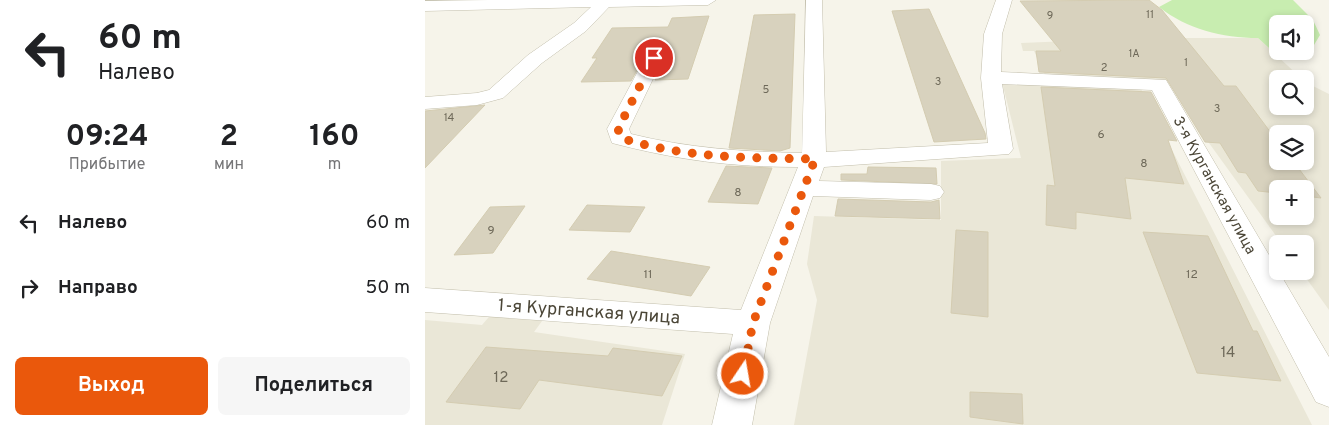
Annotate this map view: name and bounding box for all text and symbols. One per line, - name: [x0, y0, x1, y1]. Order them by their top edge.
- house number: 11: [1146, 8, 1154, 22]
- house number: 9: [1047, 9, 1053, 23]
- map controls: [1269, 15, 1314, 280]
- button: sound: [1269, 15, 1314, 60]
- text: 60 m: [98, 17, 182, 61]
- icon: left: [15, 20, 80, 85]
- pin: [633, 37, 675, 79]
- icon: arrive: [640, 44, 668, 72]
- house number: 1А: [1128, 47, 1140, 61]
- house number: 1: [1184, 56, 1188, 70]
- text: Налево: [98, 60, 175, 87]
- house number: 2: [1101, 61, 1107, 75]
- button: search: [1269, 70, 1314, 115]
- house number: 3: [935, 75, 941, 89]
- house number: 5: [763, 83, 770, 97]
- house number: 3: [1214, 102, 1220, 116]
- house number: 14: [444, 111, 455, 125]
- street label: 3-я Курганская улица: [1168, 113, 1260, 258]
- text: 09:24: [65, 119, 149, 156]
- text: 2: [220, 119, 238, 156]
- text: 160: [309, 119, 360, 156]
- button: layers: [1269, 125, 1314, 170]
- house number: 6: [1097, 127, 1105, 143]
- text: Прибытие: [69, 155, 145, 175]
- text: мин: [214, 155, 244, 175]
- text: m: [328, 155, 341, 175]
- house number: 8: [1140, 156, 1148, 172]
- button: +: [1269, 180, 1314, 225]
- house number: 8: [734, 185, 742, 201]
- icon: left: [15, 209, 43, 237]
- text: Налево: [58, 211, 127, 235]
- text: 60 m: [366, 211, 410, 235]
- house number: 9: [487, 223, 495, 239]
- button: −: [1269, 235, 1314, 280]
- house number: 11: [644, 267, 652, 283]
- house number: 12: [1186, 267, 1198, 283]
- icon: right: [15, 274, 43, 302]
- text: Направо: [58, 276, 138, 300]
- text: 50 m: [365, 276, 410, 300]
- street label: 1-я Курганская улица: [497, 295, 681, 330]
- house number: 14: [1221, 344, 1235, 363]
- position arrow: [716, 347, 768, 399]
- button: Выход: [15, 357, 208, 415]
- button: Поделиться: [218, 357, 410, 415]
- house number: 12: [494, 369, 508, 388]

